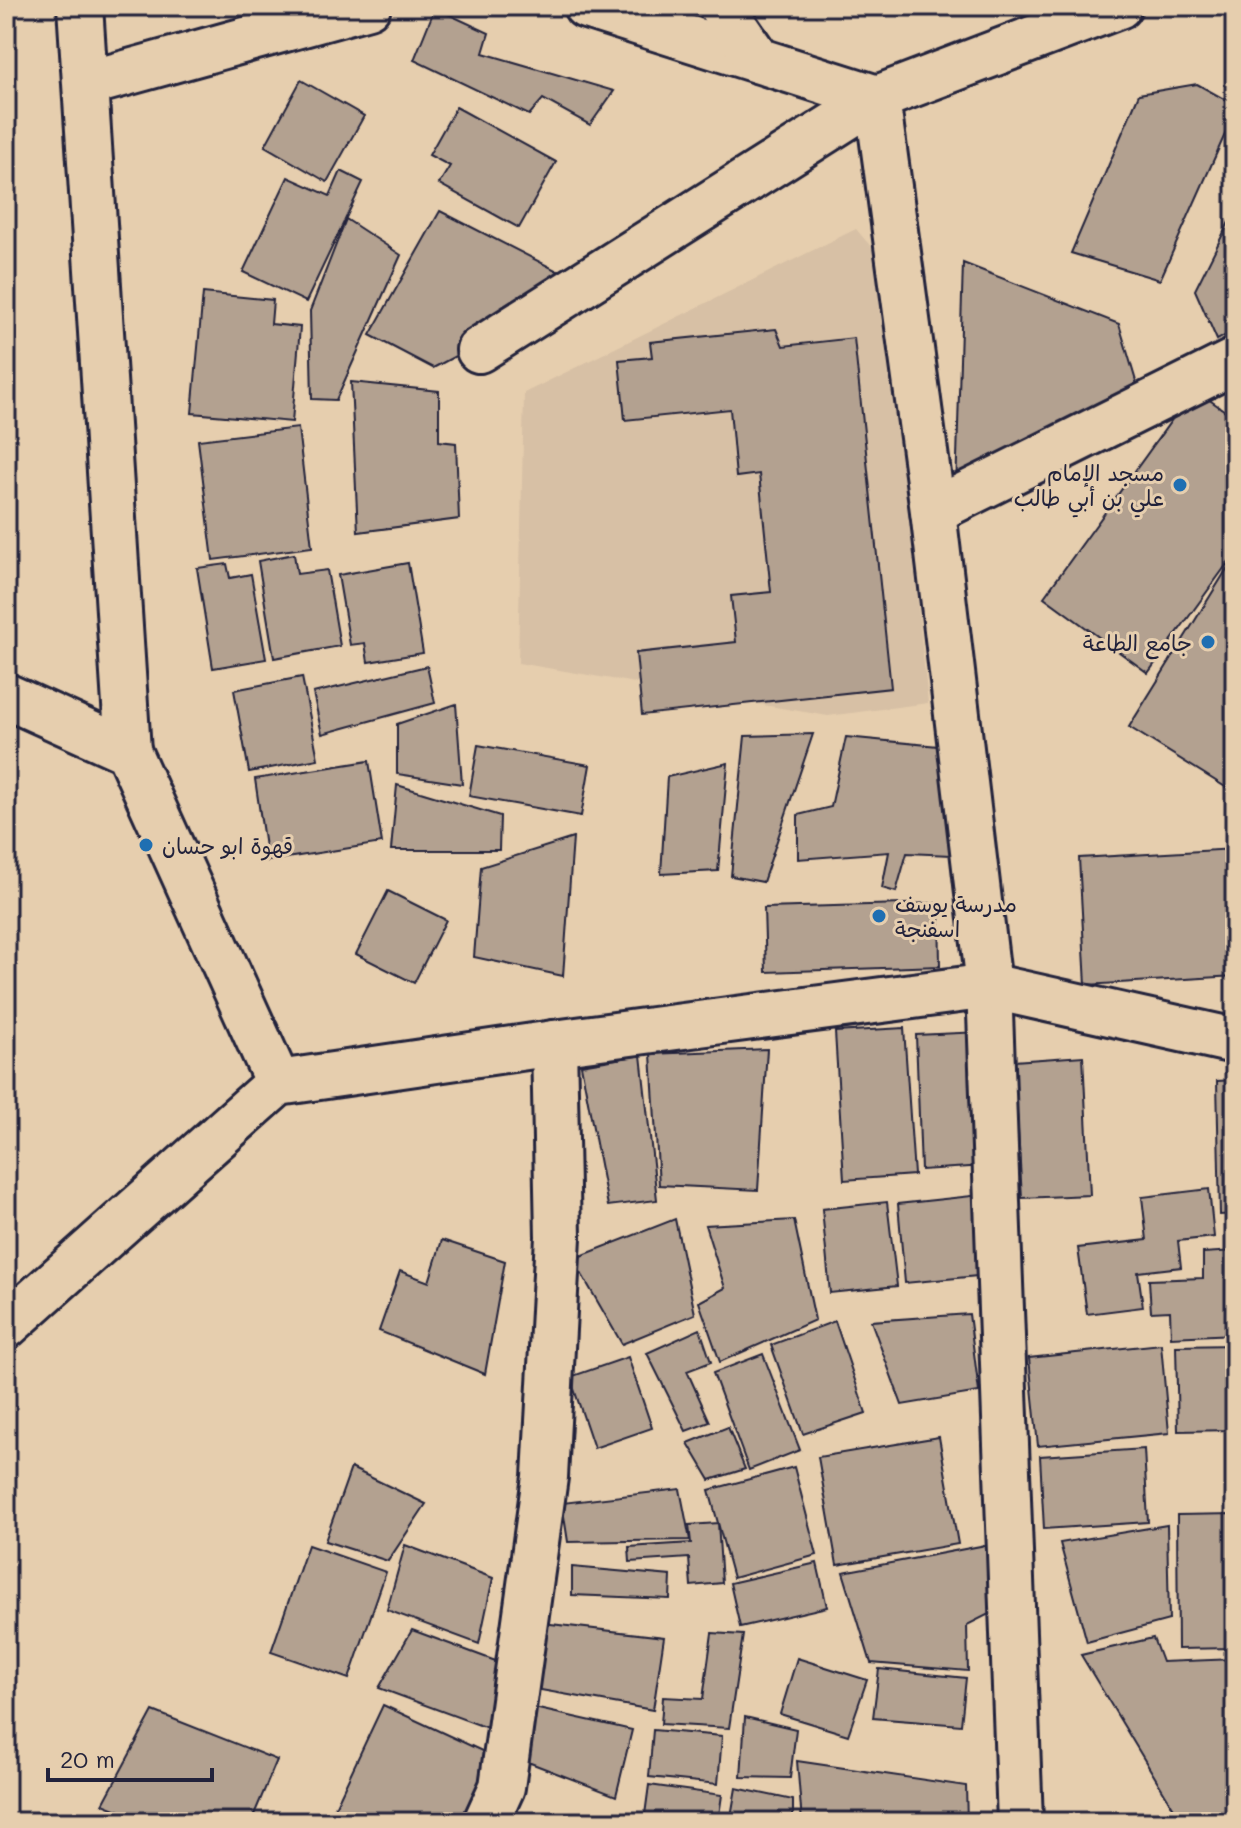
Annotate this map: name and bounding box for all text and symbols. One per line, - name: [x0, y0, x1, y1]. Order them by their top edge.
- place label: مسجد الإمام علي بن أبي طالب: [1014, 458, 1164, 518]
- marker: مسجد الإمام علي بن أبي طالب: [1171, 476, 1189, 494]
- place label: جامع الطاعة: [1083, 628, 1192, 660]
- marker: جامع الطاعة: [1199, 633, 1217, 651]
- place label: قهوة ابو حسان: [162, 831, 293, 861]
- marker: قهوة ابو حسان: [137, 836, 155, 854]
- place label: مدرسة يوسف اسفنجة: [895, 889, 1017, 943]
- marker: مدرسة يوسف اسفنجة: [870, 907, 888, 925]
- scale bar: [48, 1732, 212, 1782]
- text: 20 m: [60, 1743, 115, 1774]

